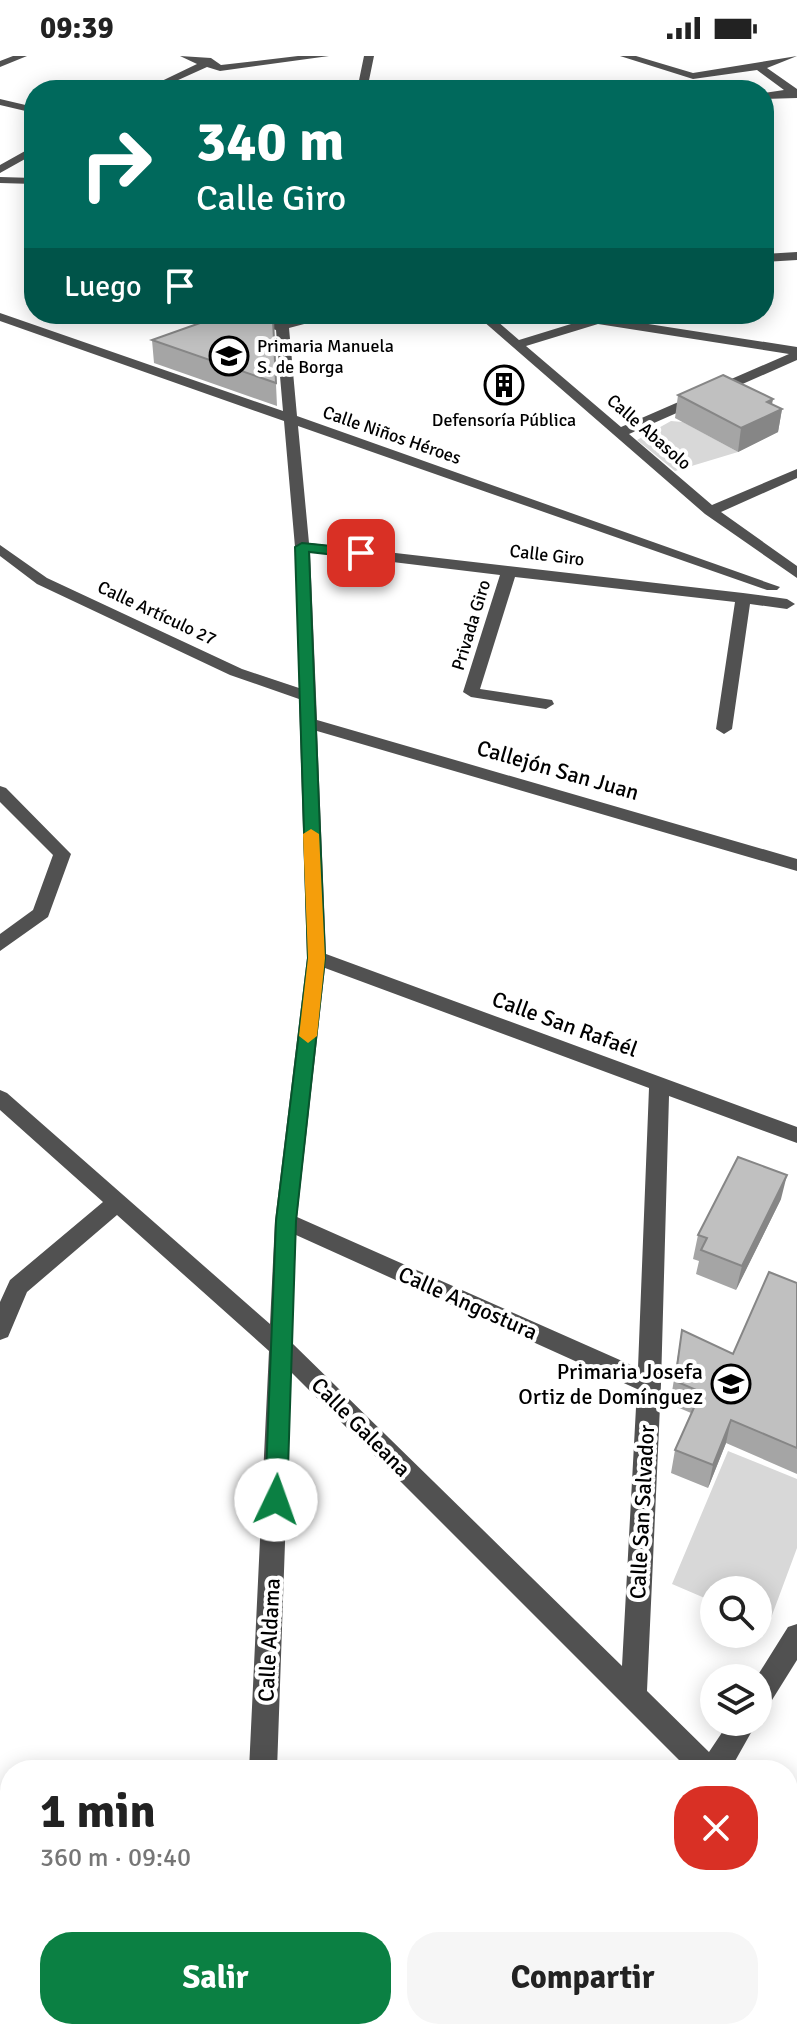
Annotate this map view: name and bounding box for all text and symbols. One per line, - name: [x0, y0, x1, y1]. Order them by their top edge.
- text: 09:39: [40, 10, 114, 47]
- text: 340 m: [196, 107, 344, 176]
- icon: right: [64, 112, 168, 216]
- text: Calle Giro: [196, 176, 346, 221]
- icon: arrive: [158, 264, 202, 308]
- text: Luego: [64, 268, 142, 305]
- school or university icon: Primaria Manuela S. de Borga: [208, 335, 250, 377]
- place label: Primaria Manuela S. de Borga: [257, 335, 394, 378]
- building icon: Defensoría Pública: [483, 364, 525, 406]
- street label: Calle Abasolo: [602, 389, 696, 475]
- street label: Calle Niños Héroes: [320, 401, 464, 469]
- place label: Defensoría Pública: [432, 409, 576, 431]
- pin: [327, 519, 395, 587]
- icon: arrive: [339, 531, 383, 575]
- street label: Calle Giro: [508, 540, 586, 570]
- street label: Calle Artículo 27: [94, 576, 220, 650]
- street label: Privada Giro: [447, 577, 495, 673]
- street label: Callejón San Juan: [474, 734, 642, 806]
- street label: Calle San Rafaél: [489, 985, 641, 1063]
- street label: Calle Angostura: [394, 1260, 542, 1346]
- place label: Primaria Josefa Ortiz de Domínguez: [518, 1358, 703, 1410]
- school or university icon: Primaria Josefa Ortiz de Domínguez: [710, 1363, 752, 1405]
- street label: Calle Galeana: [306, 1372, 416, 1482]
- street label: Calle San Salvador: [624, 1424, 660, 1600]
- position arrow: [234, 1458, 318, 1542]
- map controls: [700, 1576, 772, 1736]
- button: search: [700, 1576, 772, 1648]
- street label: Calle Aldama: [252, 1578, 286, 1702]
- button: layers: [700, 1664, 772, 1736]
- text: 1 min: [40, 1782, 156, 1841]
- button: close: [674, 1786, 758, 1870]
- text: 360 m · 09:40: [40, 1842, 191, 1874]
- button: Salir: [40, 1932, 391, 2024]
- button: Compartir: [407, 1932, 758, 2024]

